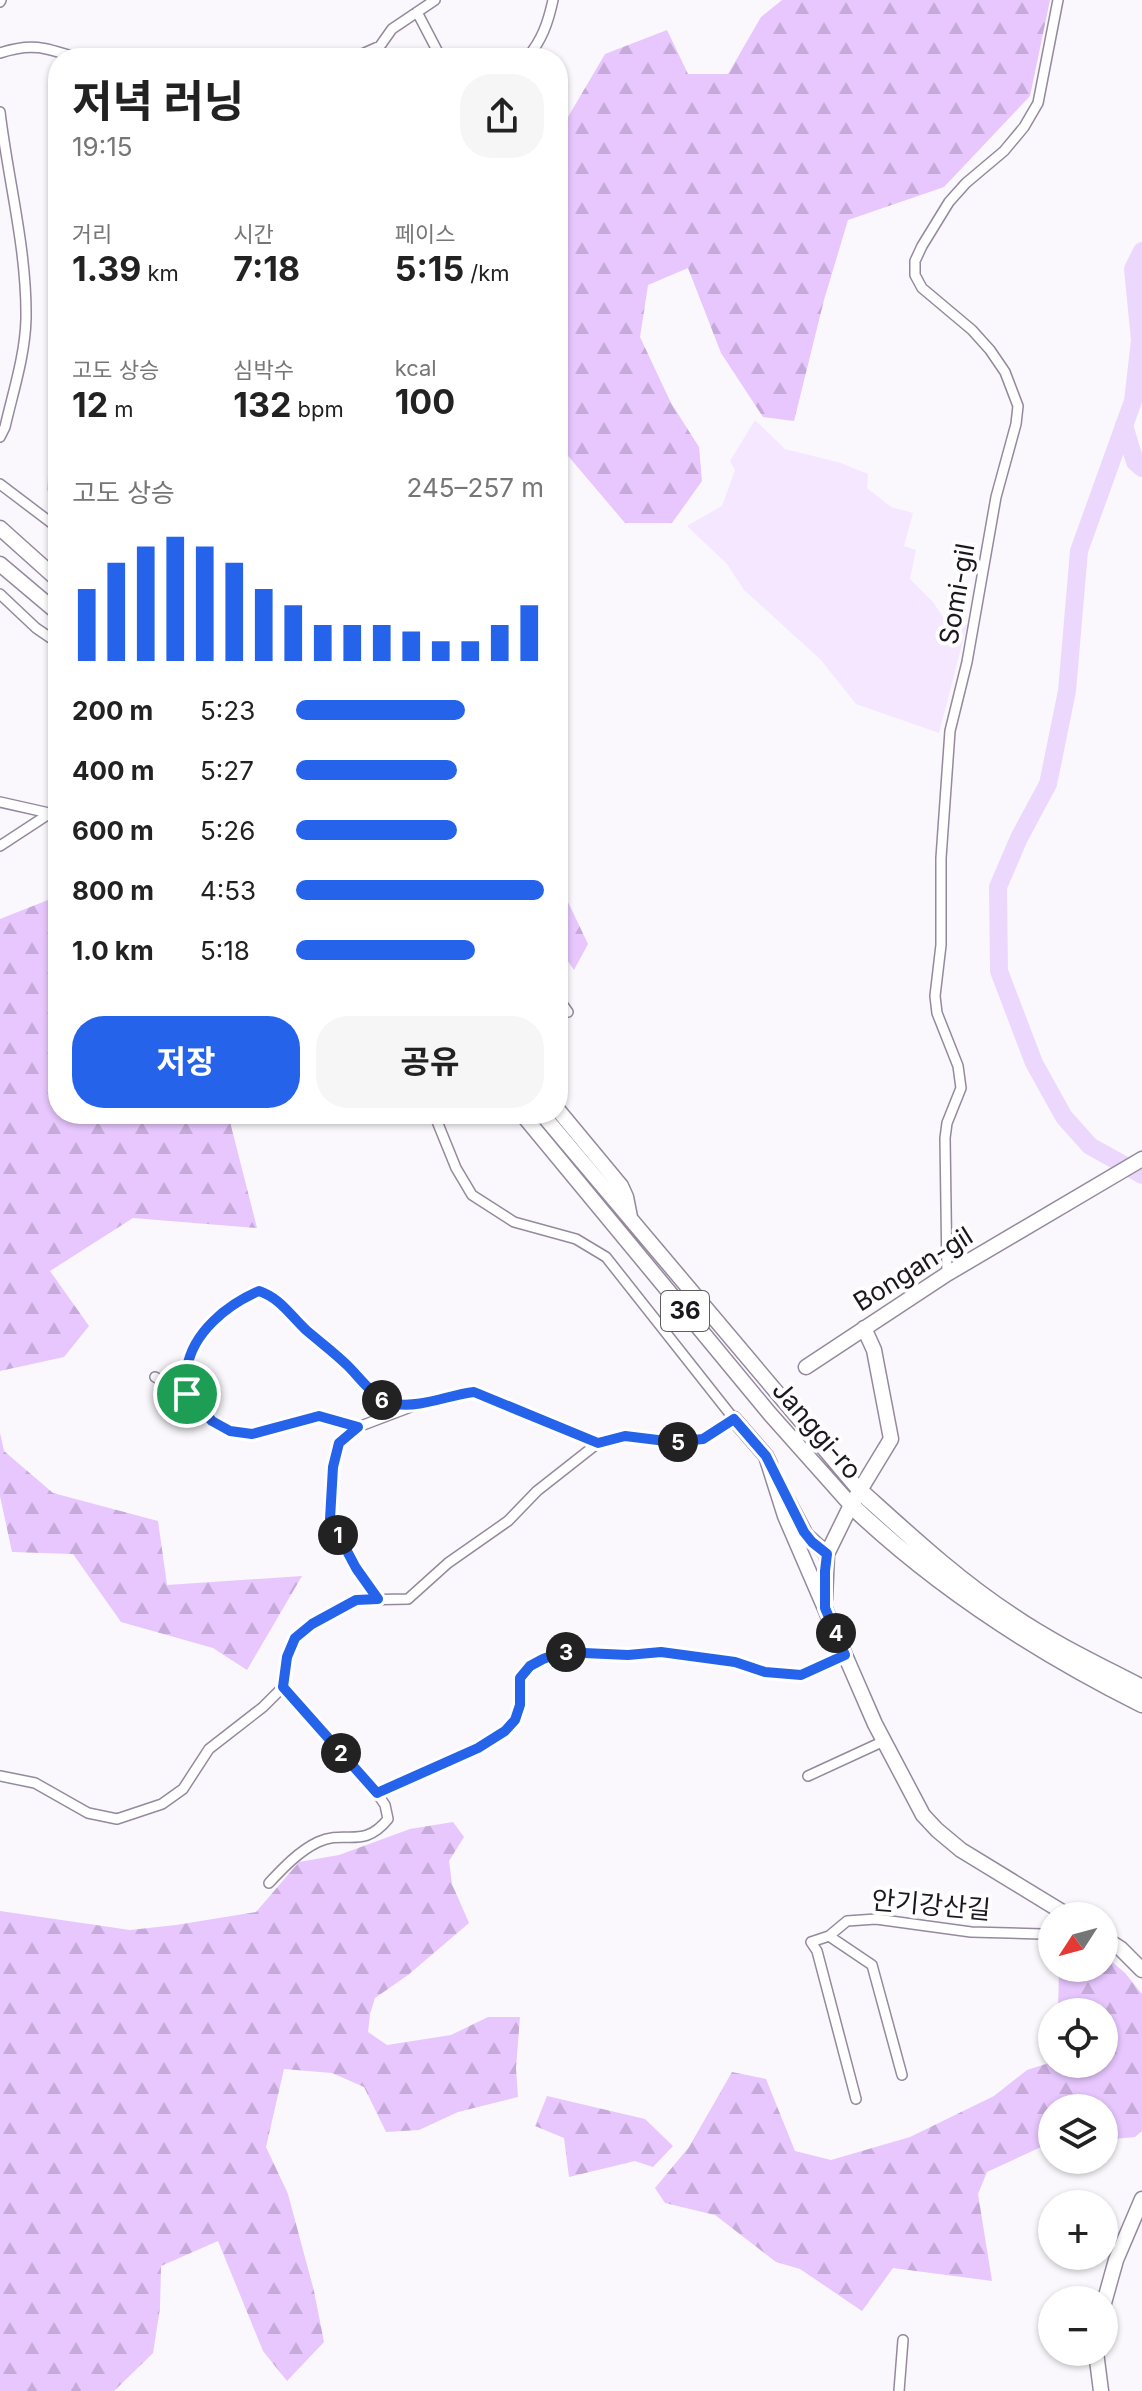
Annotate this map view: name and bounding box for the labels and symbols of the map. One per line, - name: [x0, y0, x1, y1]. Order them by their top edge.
- street label: Somi-gil: [932, 541, 981, 647]
- street label: Bongan-gil: [848, 1220, 978, 1317]
- road number: 36: [661, 1291, 709, 1331]
- pin: [153, 1360, 221, 1428]
- street label: Janggi-ro: [766, 1374, 868, 1485]
- pin: 6: [362, 1380, 402, 1420]
- pin: 5: [658, 1422, 698, 1462]
- pin: 1: [318, 1515, 358, 1555]
- pin: 4: [816, 1613, 856, 1653]
- pin: 3: [546, 1632, 586, 1672]
- pin: 2: [321, 1733, 361, 1773]
- street label: 안기강산길: [870, 1884, 992, 1925]
- north arrow: [1038, 1902, 1118, 1982]

